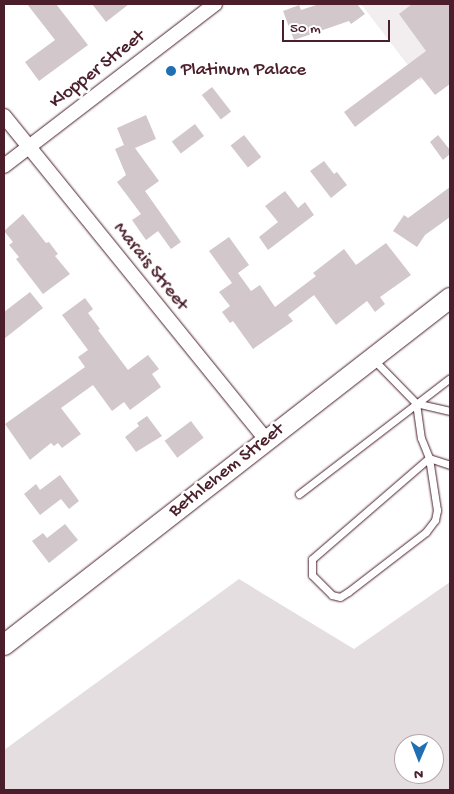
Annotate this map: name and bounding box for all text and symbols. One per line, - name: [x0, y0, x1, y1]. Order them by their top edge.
- scale bar: [284, 10, 392, 42]
- text: 50 m: [290, 20, 321, 38]
- street label: Klopper Street: [46, 26, 150, 114]
- place label: Platinum Palace: [181, 60, 306, 82]
- marker: Platinum Palace: [165, 65, 177, 77]
- street label: Marais Street: [107, 218, 193, 316]
- street label: Bethlehem Street: [165, 419, 289, 523]
- north arrow: [394, 734, 444, 784]
- text: N: [414, 765, 423, 782]

